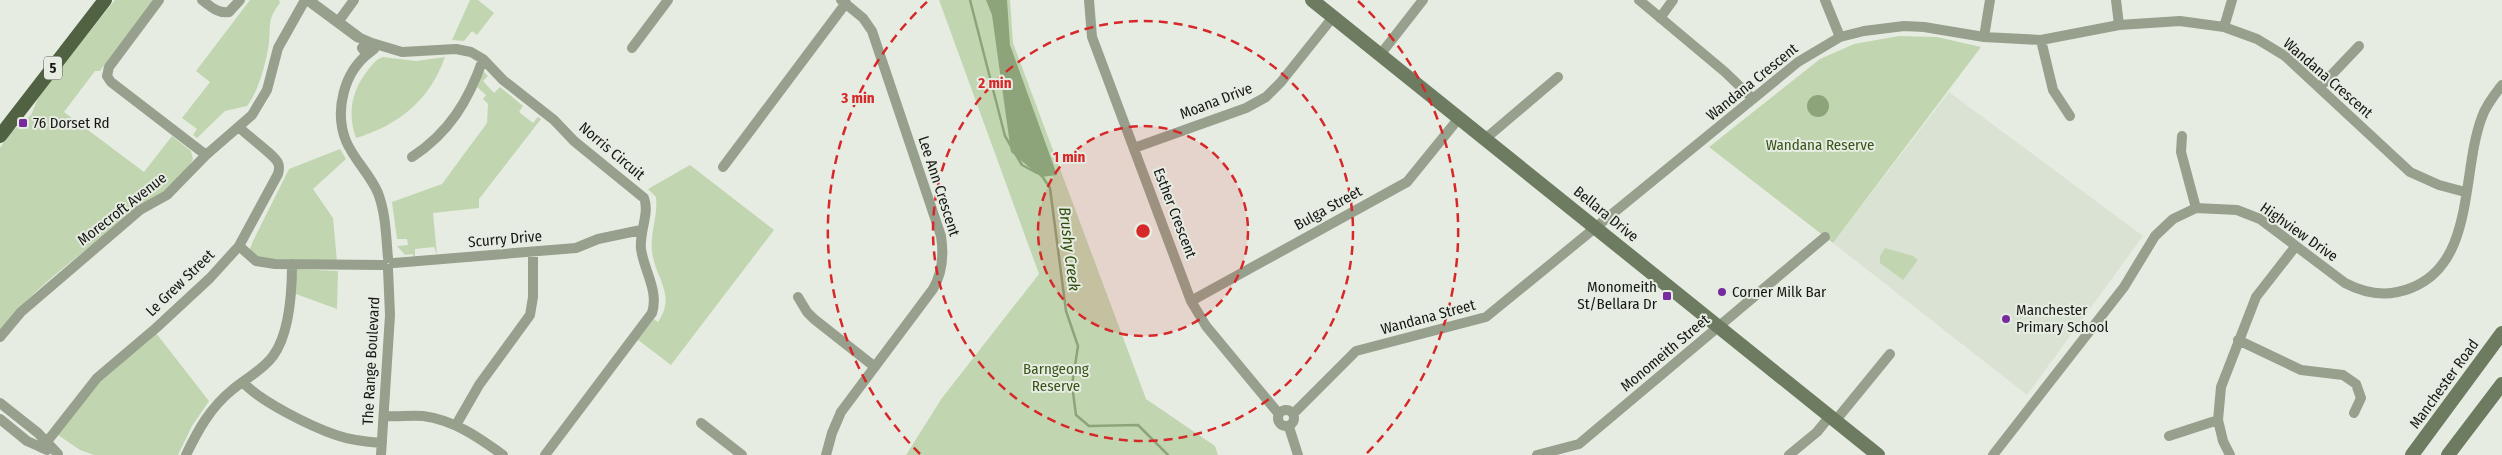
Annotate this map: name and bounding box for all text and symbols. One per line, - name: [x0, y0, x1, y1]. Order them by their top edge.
- street label: Wandana Crescent: [2280, 34, 2376, 122]
- street label: Wandana Crescent: [1703, 40, 1801, 124]
- road number: 5: [44, 56, 62, 80]
- text: 2 min: [977, 74, 1012, 92]
- street label: Moana Drive: [1177, 79, 1255, 123]
- text: 3 min: [840, 89, 875, 107]
- place label: 76 Dorset Rd: [33, 114, 110, 132]
- marker: 76 Dorset Rd: [17, 117, 29, 129]
- street label: Norris Circuit: [575, 118, 649, 184]
- street label: Lee Ann Crescent: [914, 134, 964, 238]
- park label: Wandana Reserve: [1766, 136, 1874, 154]
- text: 1 min: [1053, 148, 1085, 166]
- street label: Esther Crescent: [1150, 166, 1200, 261]
- street label: Morecroft Avenue: [74, 169, 170, 249]
- street label: Bulga Street: [1291, 182, 1365, 234]
- street label: Bellara Drive: [1570, 182, 1642, 246]
- street label: Highview Drive: [2257, 199, 2341, 265]
- water label: Brushy Creek: [1055, 206, 1084, 292]
- centre of rings: [1134, 222, 1152, 240]
- street label: Scurry Drive: [467, 227, 543, 251]
- street label: Le Grew Street: [142, 246, 218, 320]
- place label: Monomeith St/Bellara Dr: [1577, 278, 1658, 313]
- place label: Corner Milk Bar: [1732, 283, 1827, 301]
- marker: Corner Milk Bar: [1716, 286, 1728, 298]
- marker: Monomeith St/Bellara Dr: [1661, 290, 1673, 302]
- street label: The Range Boulevard: [359, 296, 383, 426]
- street label: Wandana Street: [1379, 296, 1477, 338]
- place label: Manchester Primary School: [2016, 301, 2108, 336]
- street label: Monomeith Street: [1617, 311, 1713, 395]
- marker: Manchester Primary School: [2000, 313, 2012, 325]
- street label: Manchester Road: [2406, 336, 2482, 432]
- park label: Barngeong Reserve: [1023, 360, 1089, 395]

